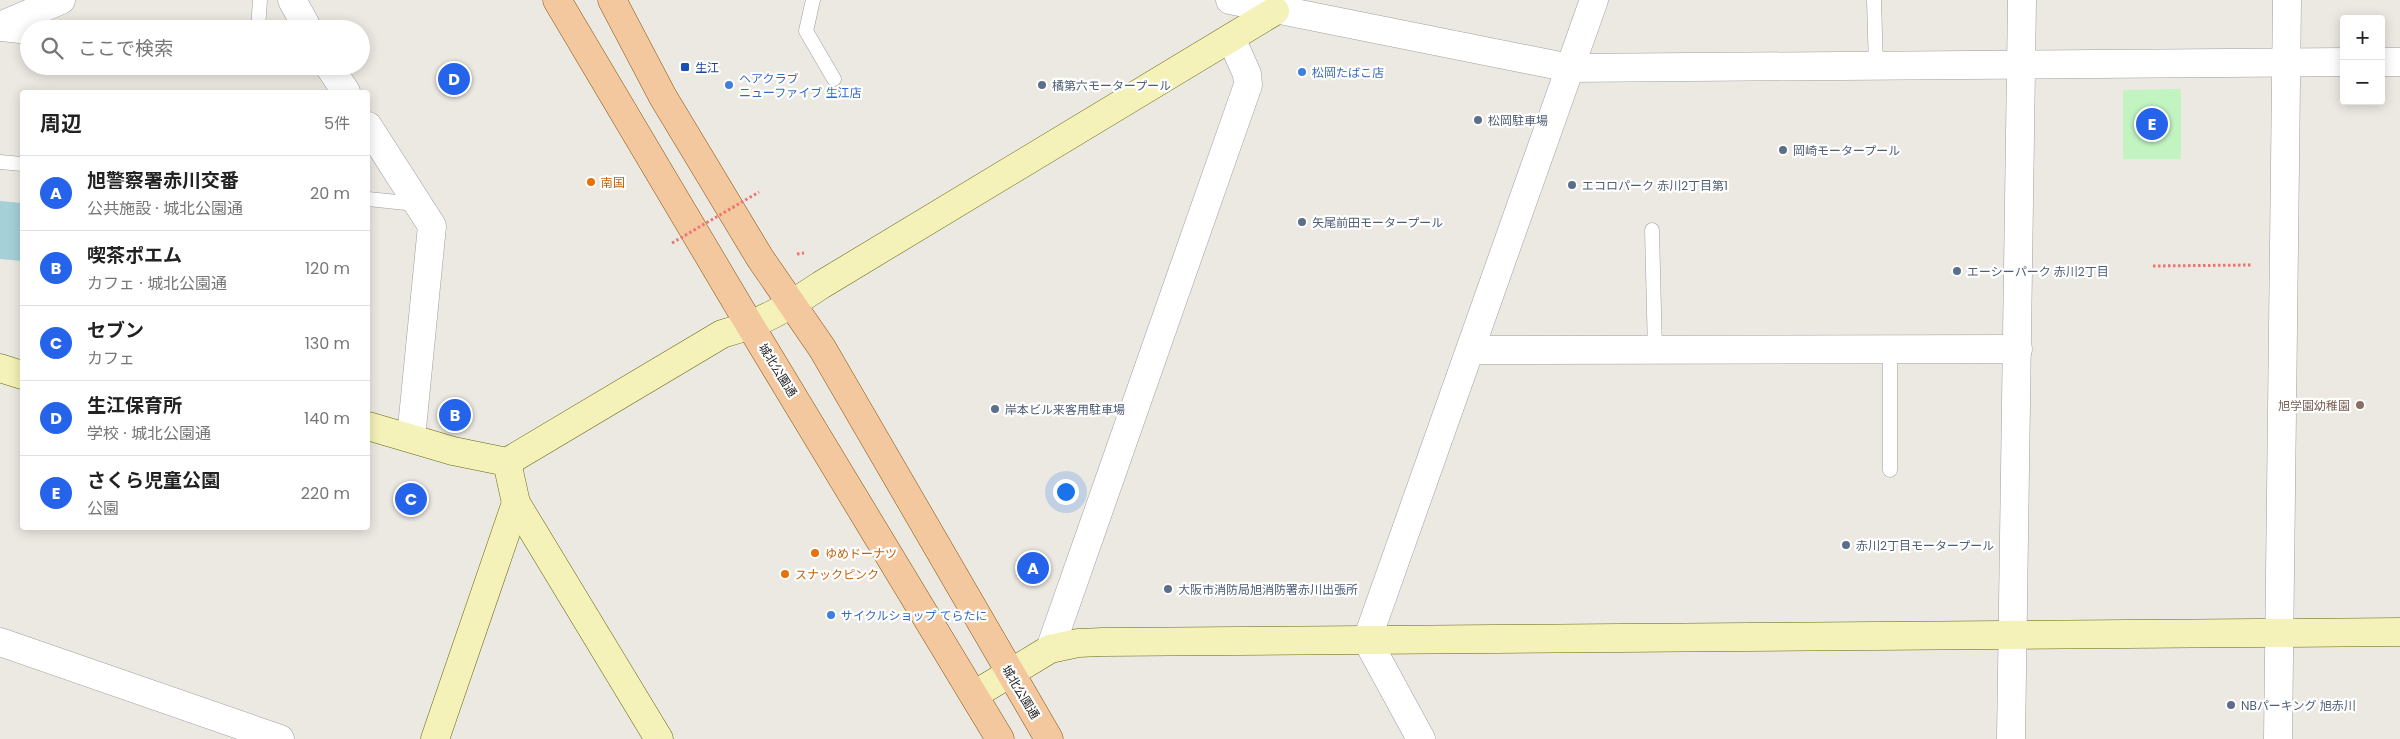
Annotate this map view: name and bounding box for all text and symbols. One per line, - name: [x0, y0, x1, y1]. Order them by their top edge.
- map controls: [2340, 15, 2385, 105]
- button: +: [2340, 15, 2385, 60]
- search box: [20, 20, 370, 75]
- icon: search: [38, 34, 66, 62]
- text: ここで検索: [78, 35, 173, 62]
- place label: 生江: [695, 59, 719, 76]
- pin: D: [438, 60, 470, 98]
- button: −: [2340, 60, 2385, 105]
- marker: 生江: [679, 61, 691, 73]
- place label: 松岡たばこ店: [1312, 64, 1384, 81]
- marker: 松岡たばこ店: [1296, 66, 1308, 78]
- place label: ヘアクラブ ニューファイブ 生江店: [739, 70, 862, 101]
- place label: 橘第六モータープール: [1052, 77, 1171, 94]
- marker: ヘアクラブ ニューファイブ 生江店: [723, 79, 735, 91]
- marker: 橘第六モータープール: [1036, 79, 1048, 91]
- pin: E: [2136, 105, 2168, 143]
- text: 周辺: [40, 109, 82, 138]
- text: 5件: [324, 112, 350, 135]
- place label: 松岡駐車場: [1488, 112, 1548, 129]
- marker: 松岡駐車場: [1472, 114, 1484, 126]
- place label: 岡崎モータープール: [1793, 142, 1900, 159]
- marker: 岡崎モータープール: [1777, 144, 1789, 156]
- text: 旭警察署赤川交番: [87, 167, 239, 194]
- place label: 南国: [601, 174, 625, 191]
- marker: 南国: [585, 176, 597, 188]
- place label: エコロパーク 赤川2丁目第1: [1582, 177, 1728, 194]
- marker: エコロパーク 赤川2丁目第1: [1566, 179, 1578, 191]
- text: A: [50, 182, 62, 205]
- text: 20 m: [310, 182, 350, 205]
- text: 公共施設 · 城北公園通: [87, 197, 243, 220]
- place label: 矢尾前田モータープール: [1312, 214, 1443, 231]
- marker: 矢尾前田モータープール: [1296, 216, 1308, 228]
- text: 喫茶ポエム: [87, 242, 182, 269]
- text: B: [51, 257, 61, 280]
- text: 120 m: [305, 257, 350, 280]
- place label: エーシーパーク 赤川2丁目: [1967, 263, 2109, 280]
- marker: エーシーパーク 赤川2丁目: [1951, 265, 1963, 277]
- text: カフェ · 城北公園通: [87, 272, 227, 295]
- text: セブン: [87, 317, 144, 344]
- text: C: [50, 332, 62, 355]
- text: 130 m: [305, 332, 350, 355]
- street label: 城北公園通: [755, 340, 801, 400]
- text: カフェ: [87, 347, 135, 370]
- text: 生江保育所: [87, 392, 182, 419]
- pin: B: [439, 396, 471, 434]
- place label: 旭学園幼稚園: [2278, 397, 2350, 414]
- marker: 旭学園幼稚園: [2354, 399, 2366, 411]
- place label: 岸本ビル来客用駐車場: [1005, 401, 1125, 418]
- marker: 岸本ビル来客用駐車場: [989, 403, 1001, 415]
- text: D: [50, 407, 62, 430]
- text: 140 m: [304, 407, 350, 430]
- text: 学校 · 城北公園通: [87, 422, 211, 445]
- text: さくら児童公園: [87, 467, 220, 494]
- your location: [1053, 479, 1079, 505]
- pin: C: [395, 480, 427, 518]
- text: E: [52, 482, 60, 505]
- text: 220 m: [301, 482, 350, 505]
- text: 公園: [87, 497, 119, 520]
- place label: 赤川2丁目モータープール: [1856, 537, 1994, 554]
- marker: 赤川2丁目モータープール: [1840, 539, 1852, 551]
- place label: ゆめドーナツ: [825, 545, 897, 562]
- marker: ゆめドーナツ: [809, 547, 821, 559]
- pin: A: [1017, 549, 1049, 587]
- place label: スナックピンク: [795, 566, 879, 583]
- marker: スナックピンク: [779, 568, 791, 580]
- place label: 大阪市消防局旭消防署赤川出張所: [1178, 581, 1358, 598]
- marker: 大阪市消防局旭消防署赤川出張所: [1162, 583, 1174, 595]
- place label: サイクルショップ てらたに: [841, 607, 988, 624]
- marker: サイクルショップ てらたに: [825, 609, 837, 621]
- street label: 城北公園通: [998, 662, 1044, 722]
- place label: NBパーキング 旭赤川: [2241, 697, 2356, 714]
- marker: NBパーキング 旭赤川: [2225, 699, 2237, 711]

